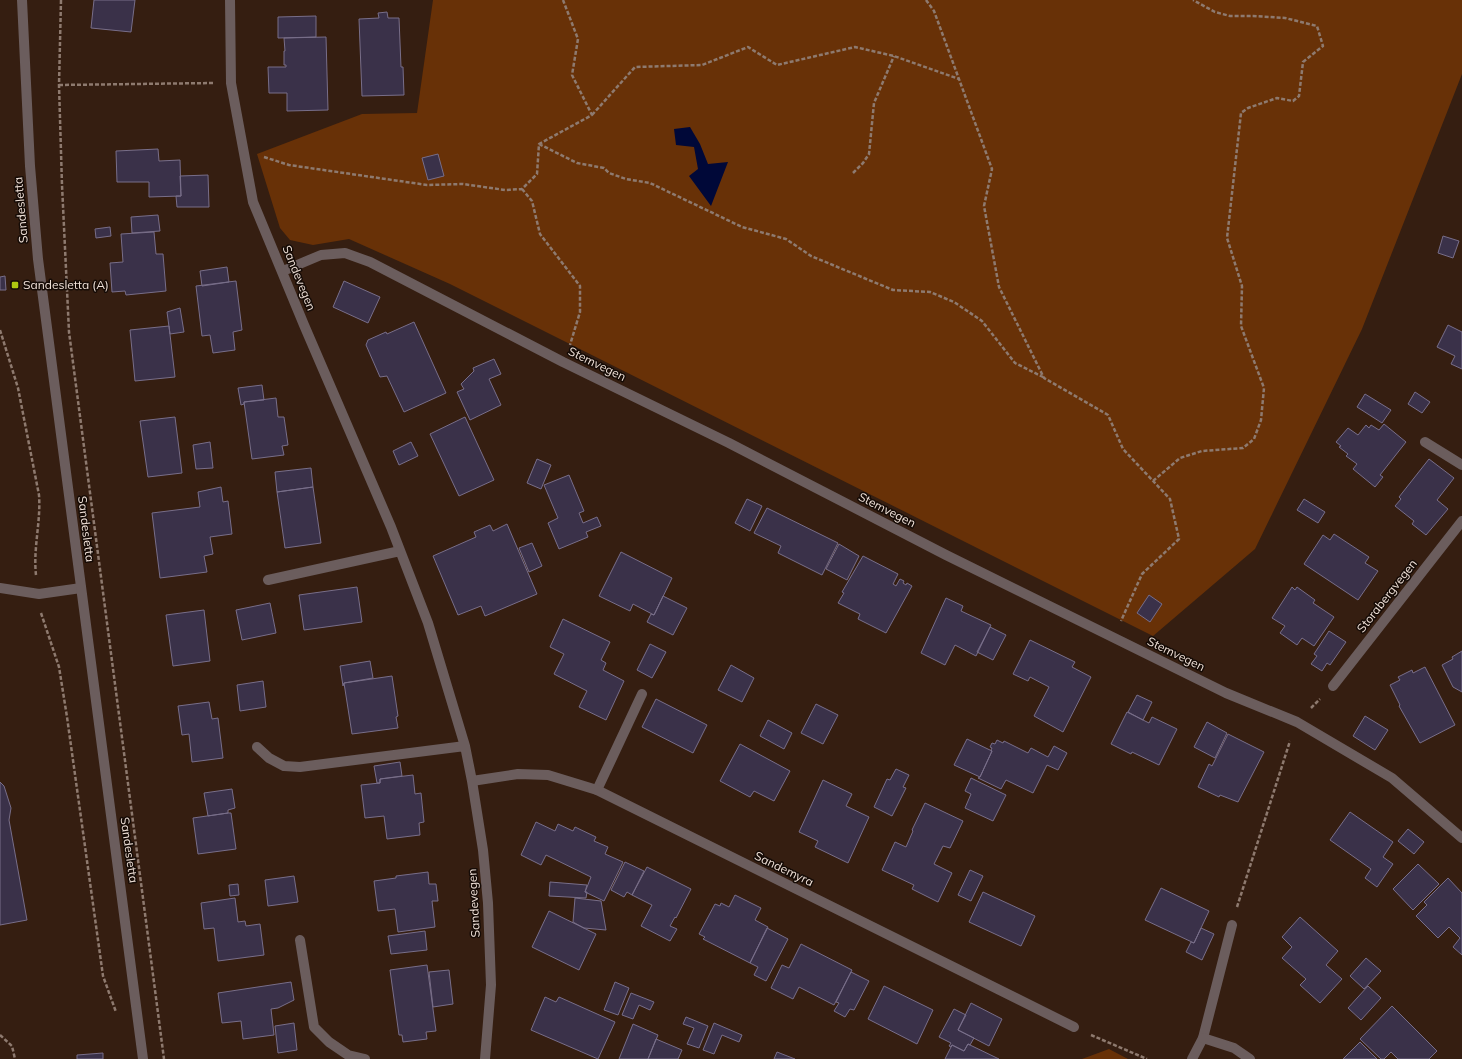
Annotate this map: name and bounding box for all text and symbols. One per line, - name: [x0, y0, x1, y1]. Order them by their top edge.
- street label: Sandesletta: [10, 176, 31, 244]
- street label: Sandevegen: [280, 243, 319, 313]
- place label: Sandesletta (A): [23, 277, 109, 292]
- marker: Sandesletta (A): [10, 280, 20, 290]
- street label: Stemvegen: [566, 343, 628, 384]
- street label: Stemvegen: [856, 489, 918, 530]
- street label: Sandesletta: [75, 495, 98, 563]
- street label: Storabergvegen: [1353, 556, 1420, 635]
- street label: Stemvegen: [1145, 633, 1207, 674]
- street label: Sandesletta: [117, 816, 142, 884]
- street label: Sandemyra: [752, 848, 816, 889]
- street label: Sandevegen: [464, 868, 483, 938]

